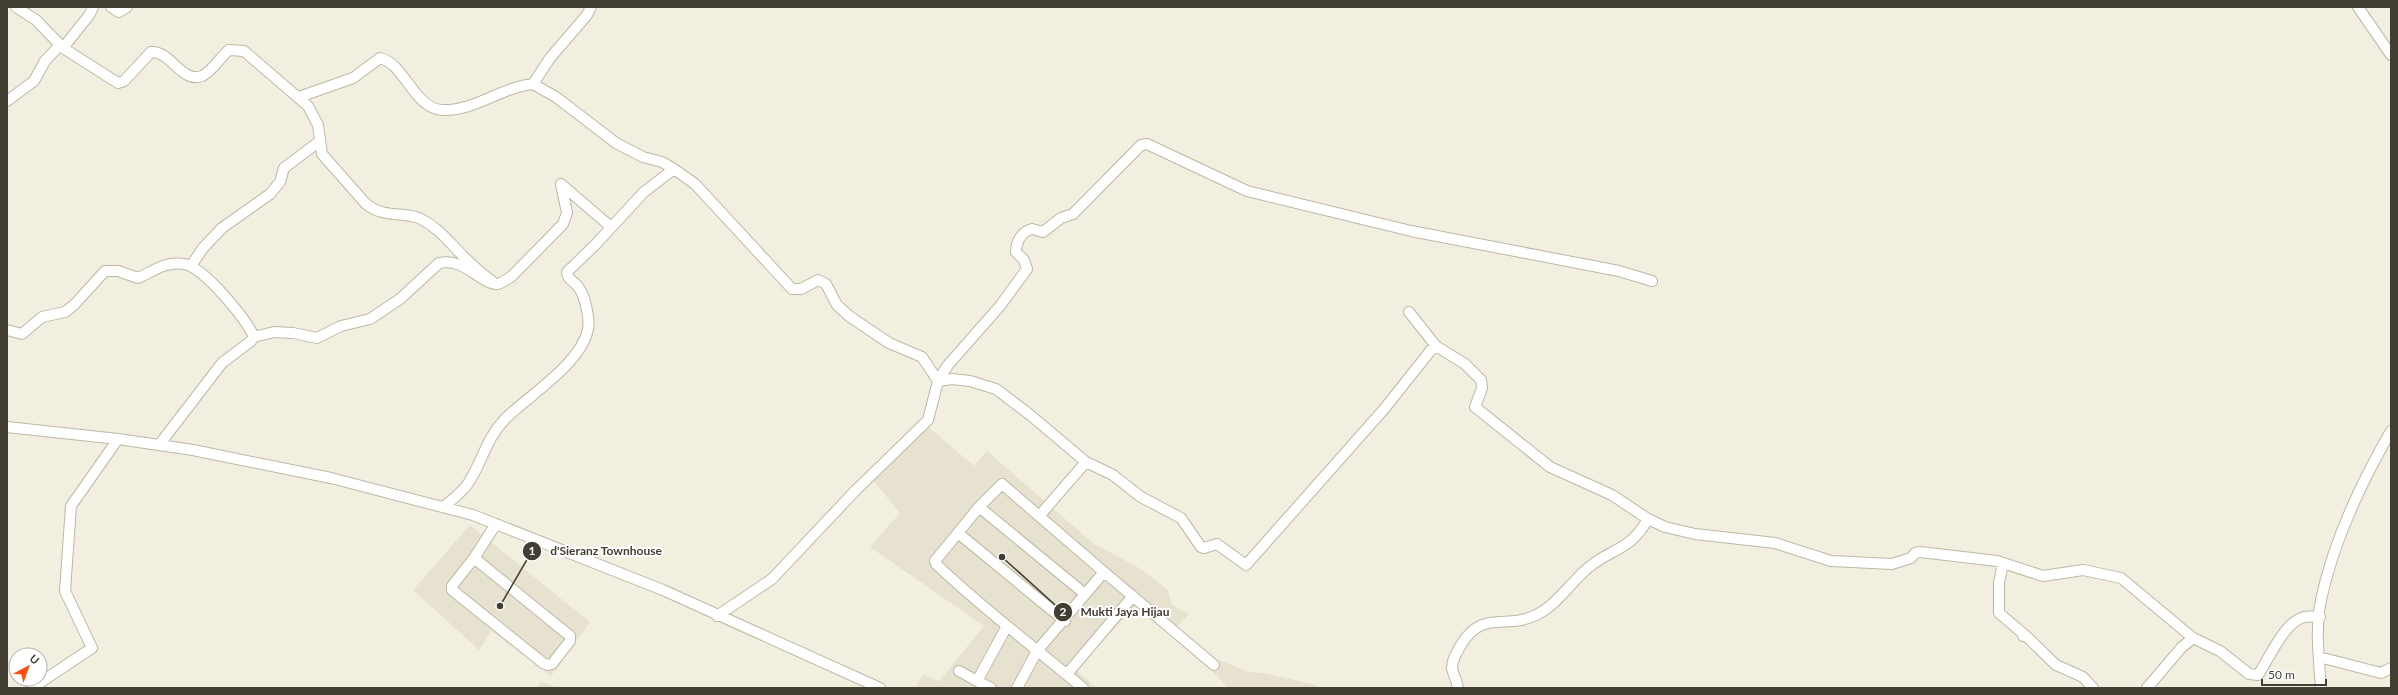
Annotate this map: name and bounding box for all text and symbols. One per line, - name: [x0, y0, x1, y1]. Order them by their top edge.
- callout: d'Sieranz Townhouse: [522, 539, 670, 563]
- text: 1: [529, 543, 536, 558]
- text: d'Sieranz Townhouse: [550, 543, 662, 558]
- callout: Mukti Jaya Hijau: [1053, 600, 1178, 624]
- text: 2: [1060, 604, 1067, 619]
- text: Mukti Jaya Hijau: [1081, 604, 1170, 619]
- north arrow: [8, 647, 48, 687]
- text: U: [28, 651, 42, 667]
- scale bar: [2262, 661, 2326, 687]
- text: 50 m: [2268, 667, 2295, 682]

